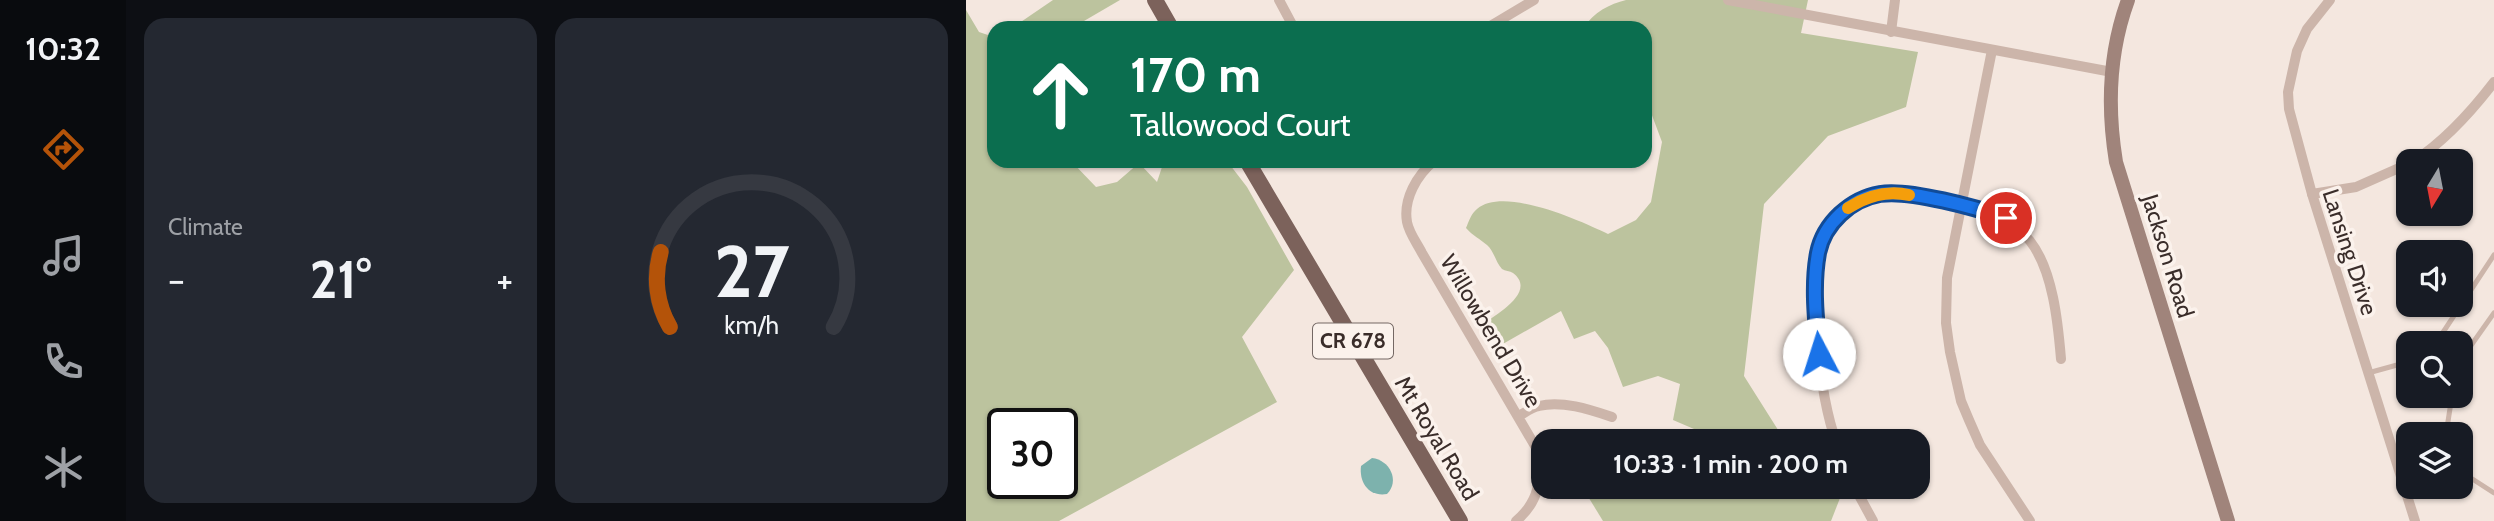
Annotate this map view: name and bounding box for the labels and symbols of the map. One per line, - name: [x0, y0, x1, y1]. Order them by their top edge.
- north arrow: [2396, 149, 2473, 226]
- street label: Lansing Drive: [2316, 185, 2384, 319]
- pin: [1976, 188, 2036, 248]
- street label: Jackson Road: [2136, 190, 2200, 321]
- street label: Willowbend Drive: [1434, 249, 1548, 413]
- position arrow: [1782, 317, 1856, 391]
- road number: CR 678: [1313, 324, 1393, 358]
- street label: Mt Royal Road: [1389, 371, 1485, 505]
- speed limit sign: 30: [987, 408, 1078, 499]

